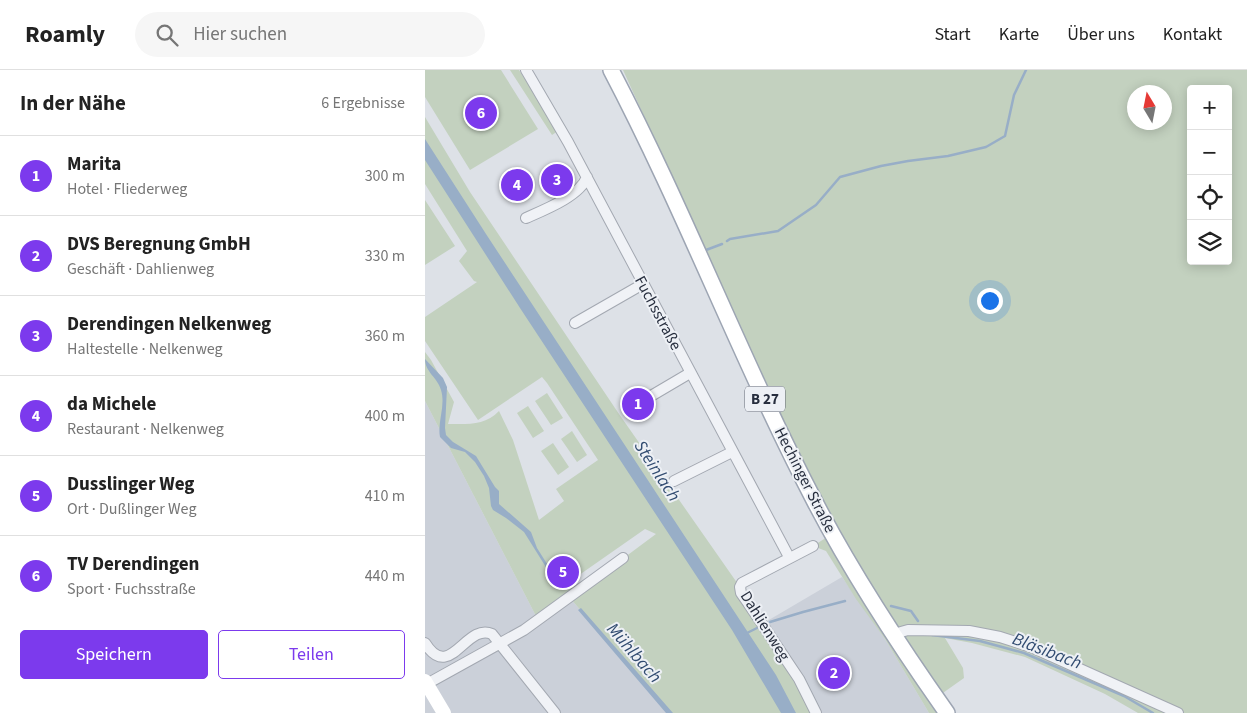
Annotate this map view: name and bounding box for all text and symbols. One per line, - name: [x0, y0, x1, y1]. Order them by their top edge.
- search box: [135, 12, 485, 57]
- text: Roamly: [25, 17, 105, 52]
- icon: search: [153, 21, 181, 49]
- text: Hier suchen: [193, 21, 287, 48]
- text: Start: [934, 22, 971, 47]
- text: Karte: [999, 22, 1039, 47]
- text: Über uns: [1067, 22, 1135, 47]
- text: Kontakt: [1163, 22, 1222, 47]
- north arrow: [1127, 85, 1172, 130]
- map controls: [1187, 85, 1232, 265]
- button: +: [1187, 85, 1232, 130]
- text: In der Nähe: [20, 88, 126, 118]
- text: 6 Ergebnisse: [321, 92, 405, 114]
- pin: 6: [465, 94, 497, 132]
- button: −: [1187, 130, 1232, 175]
- text: Marita: [67, 151, 121, 178]
- pin: 3: [541, 161, 573, 199]
- text: 1: [32, 165, 40, 187]
- text: 300 m: [365, 165, 405, 187]
- pin: 4: [501, 166, 533, 204]
- button: locate: [1187, 175, 1232, 220]
- text: Hotel · Fliederweg: [67, 178, 187, 200]
- button: layers: [1187, 220, 1232, 265]
- text: DVS Beregnung GmbH: [67, 231, 251, 258]
- text: 2: [32, 245, 40, 267]
- text: 330 m: [365, 245, 405, 267]
- text: Geschäft · Dahlienweg: [67, 258, 214, 280]
- street label: Fuchsstraße: [629, 272, 687, 354]
- your location: [977, 288, 1003, 314]
- text: Derendingen Nelkenweg: [67, 311, 271, 338]
- text: 3: [32, 325, 40, 347]
- text: 360 m: [365, 325, 405, 347]
- text: Haltestelle · Nelkenweg: [67, 338, 223, 360]
- pin: 1: [622, 385, 654, 423]
- road number: B 27: [745, 386, 785, 412]
- text: da Michele: [67, 391, 156, 418]
- text: 4: [32, 405, 40, 427]
- text: 400 m: [365, 405, 405, 427]
- text: Restaurant · Nelkenweg: [67, 418, 224, 440]
- street label: Hechinger Straße: [769, 424, 841, 537]
- water label: Steinlach: [628, 435, 686, 507]
- text: Dusslinger Weg: [67, 471, 195, 498]
- text: 5: [32, 485, 40, 507]
- text: 410 m: [365, 485, 405, 507]
- text: Ort · Dußlinger Weg: [67, 498, 196, 520]
- text: TV Derendingen: [67, 551, 199, 578]
- pin: 5: [547, 553, 579, 591]
- text: 6: [32, 565, 40, 587]
- text: 440 m: [365, 565, 405, 587]
- text: Sport · Fuchsstraße: [67, 578, 196, 600]
- street label: Dahlienweg: [735, 587, 795, 665]
- water label: Mühlbach: [601, 617, 667, 689]
- water label: Bläsibach: [1009, 626, 1085, 676]
- button: Speichern: [20, 630, 208, 679]
- button: Teilen: [218, 630, 405, 679]
- pin: 2: [818, 654, 850, 692]

